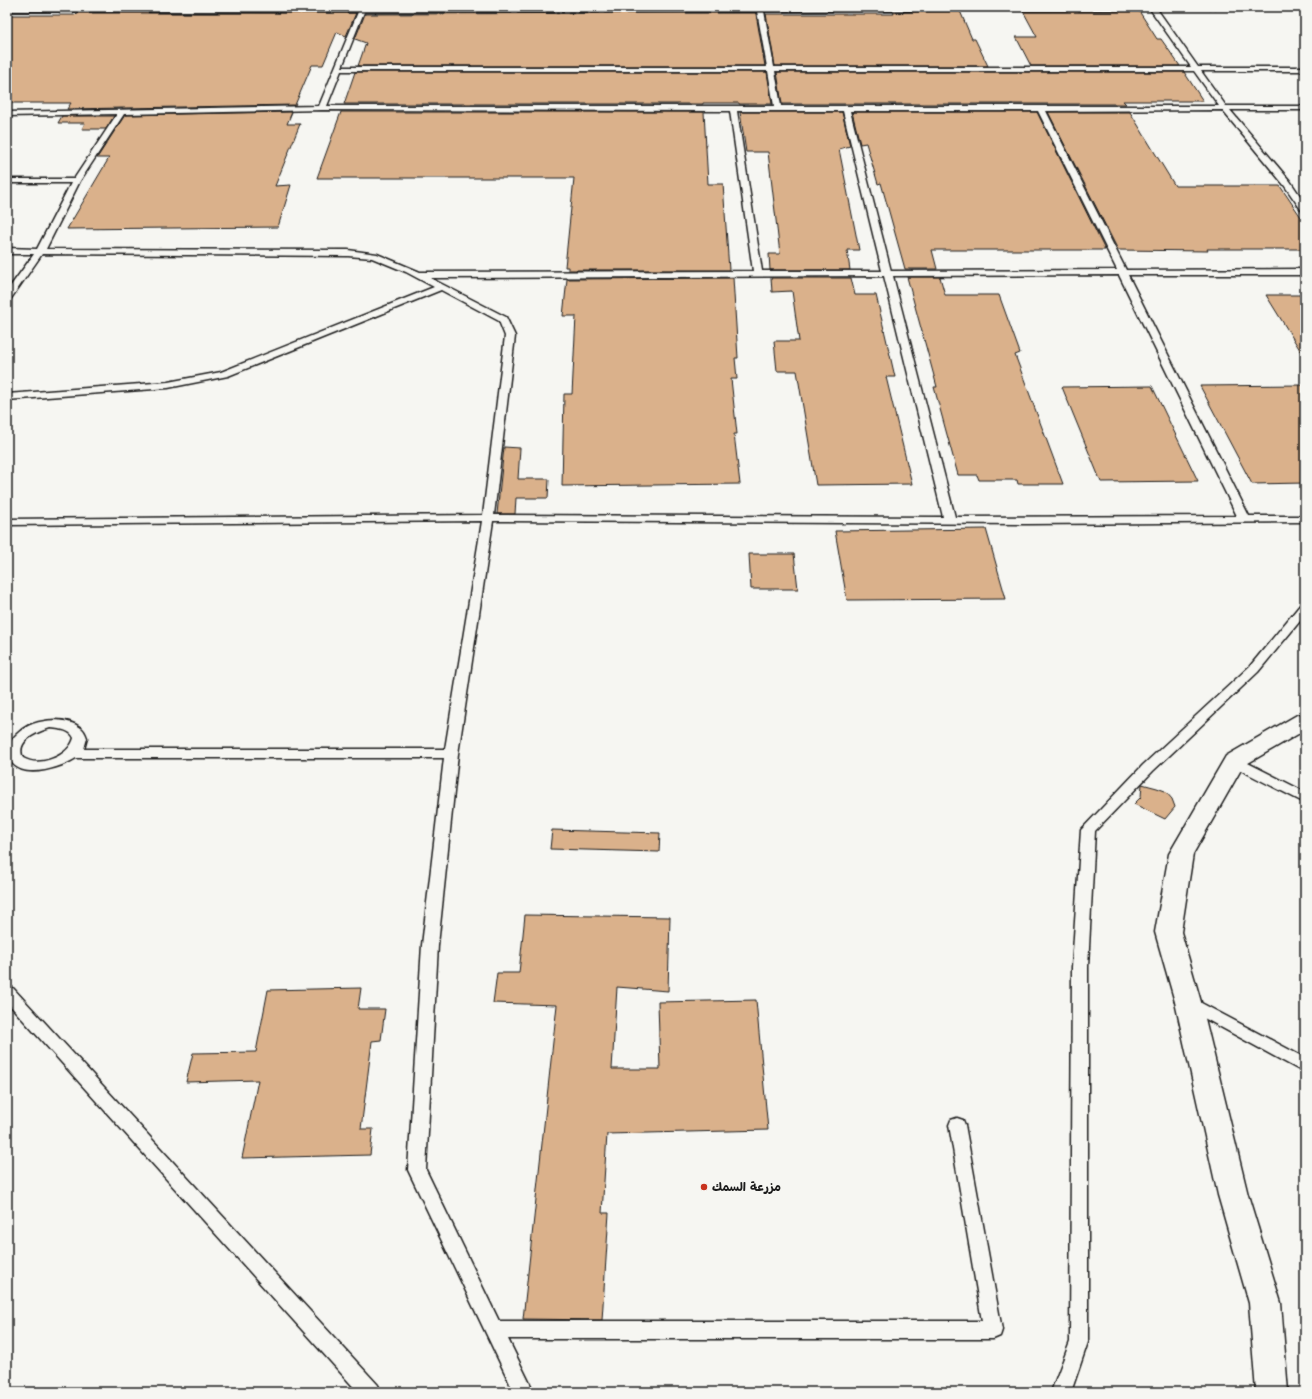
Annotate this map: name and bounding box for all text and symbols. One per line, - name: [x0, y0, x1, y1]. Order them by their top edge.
- place label: مزرعة السمك: [712, 1179, 781, 1195]
- marker: مزرعة السمك: [699, 1182, 709, 1192]

